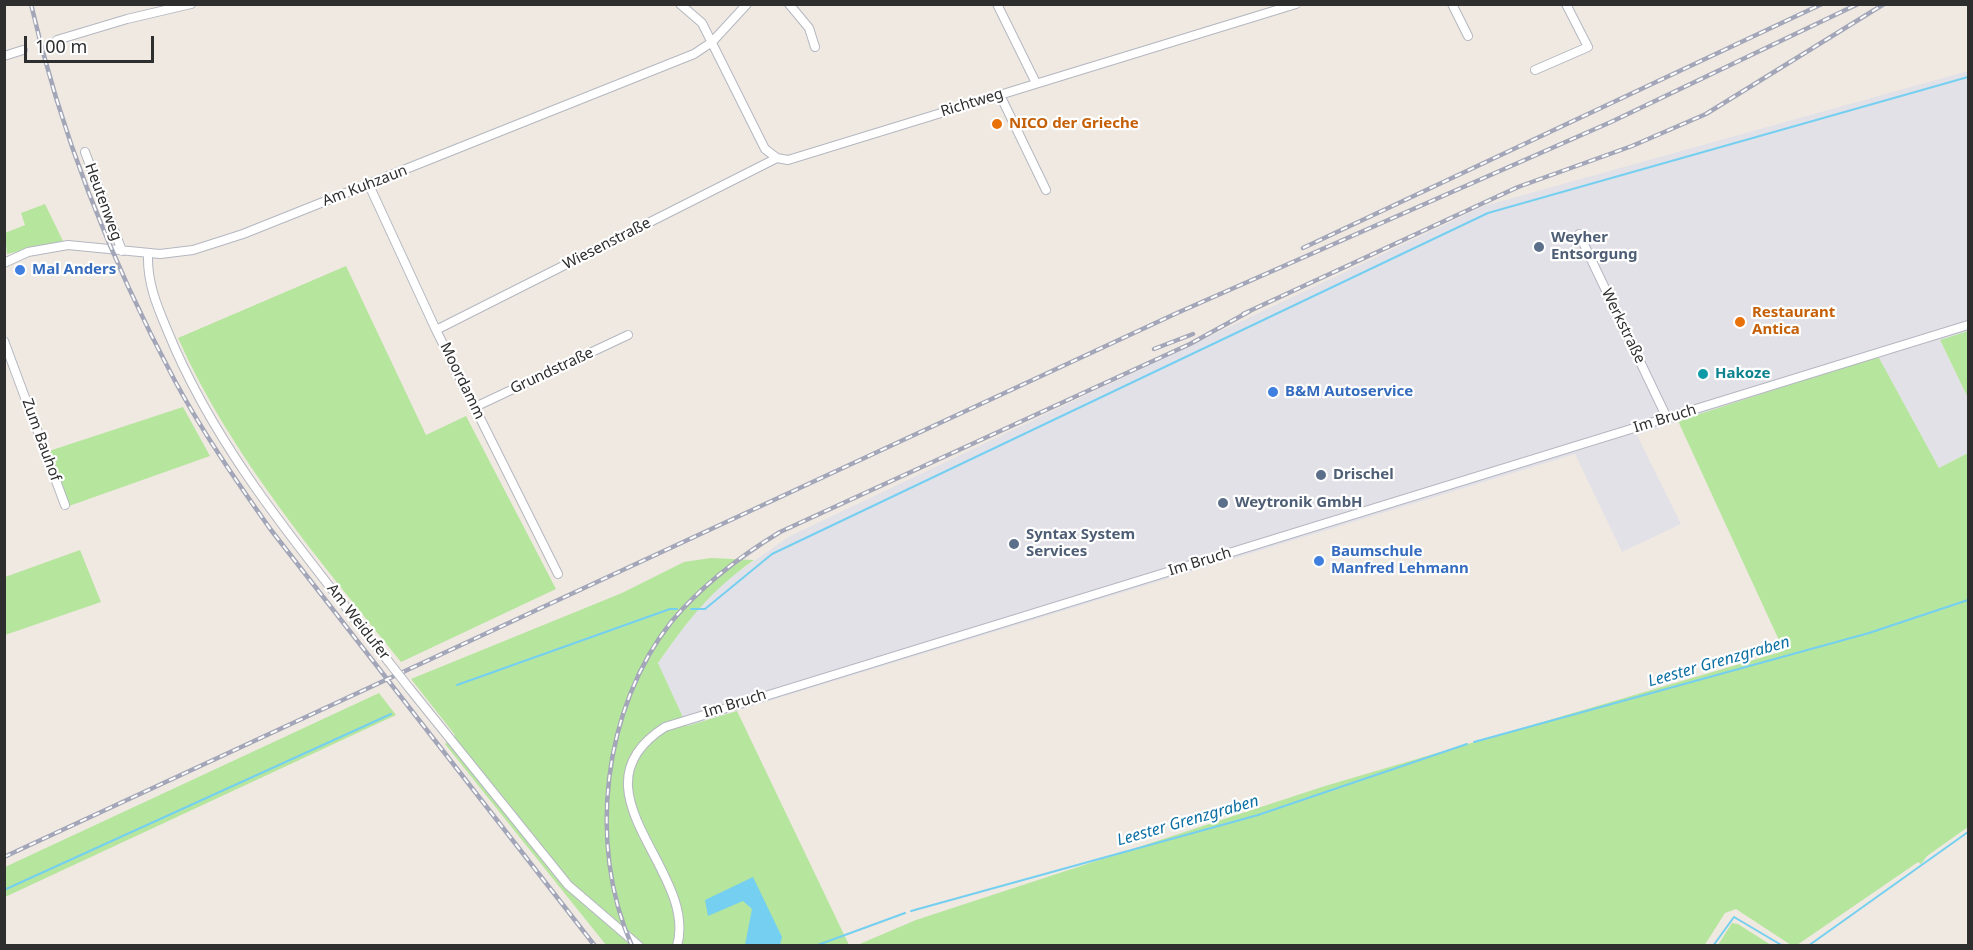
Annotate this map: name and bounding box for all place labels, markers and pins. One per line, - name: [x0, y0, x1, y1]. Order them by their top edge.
- place label: NICO der Grieche: [1009, 115, 1139, 133]
- marker: NICO der Grieche: [990, 117, 1004, 131]
- place label: Weyher Entsorgung: [1551, 229, 1638, 264]
- marker: Weyher Entsorgung: [1532, 240, 1546, 254]
- place label: Mal Anders: [32, 261, 116, 279]
- marker: Mal Anders: [13, 263, 27, 277]
- place label: Restaurant Antica: [1752, 304, 1835, 339]
- marker: Restaurant Antica: [1733, 315, 1747, 329]
- place label: Hakoze: [1715, 365, 1770, 383]
- marker: Hakoze: [1696, 367, 1710, 381]
- place label: B&M Autoservice: [1285, 383, 1413, 401]
- marker: B&M Autoservice: [1266, 385, 1280, 399]
- place label: Drischel: [1333, 466, 1394, 484]
- marker: Drischel: [1314, 468, 1328, 482]
- place label: Weytronik GmbH: [1235, 494, 1363, 512]
- marker: Weytronik GmbH: [1216, 496, 1230, 510]
- place label: Syntax System Services: [1026, 526, 1135, 561]
- marker: Syntax System Services: [1007, 537, 1021, 551]
- place label: Baumschule Manfred Lehmann: [1331, 543, 1469, 578]
- marker: Baumschule Manfred Lehmann: [1312, 554, 1326, 568]

